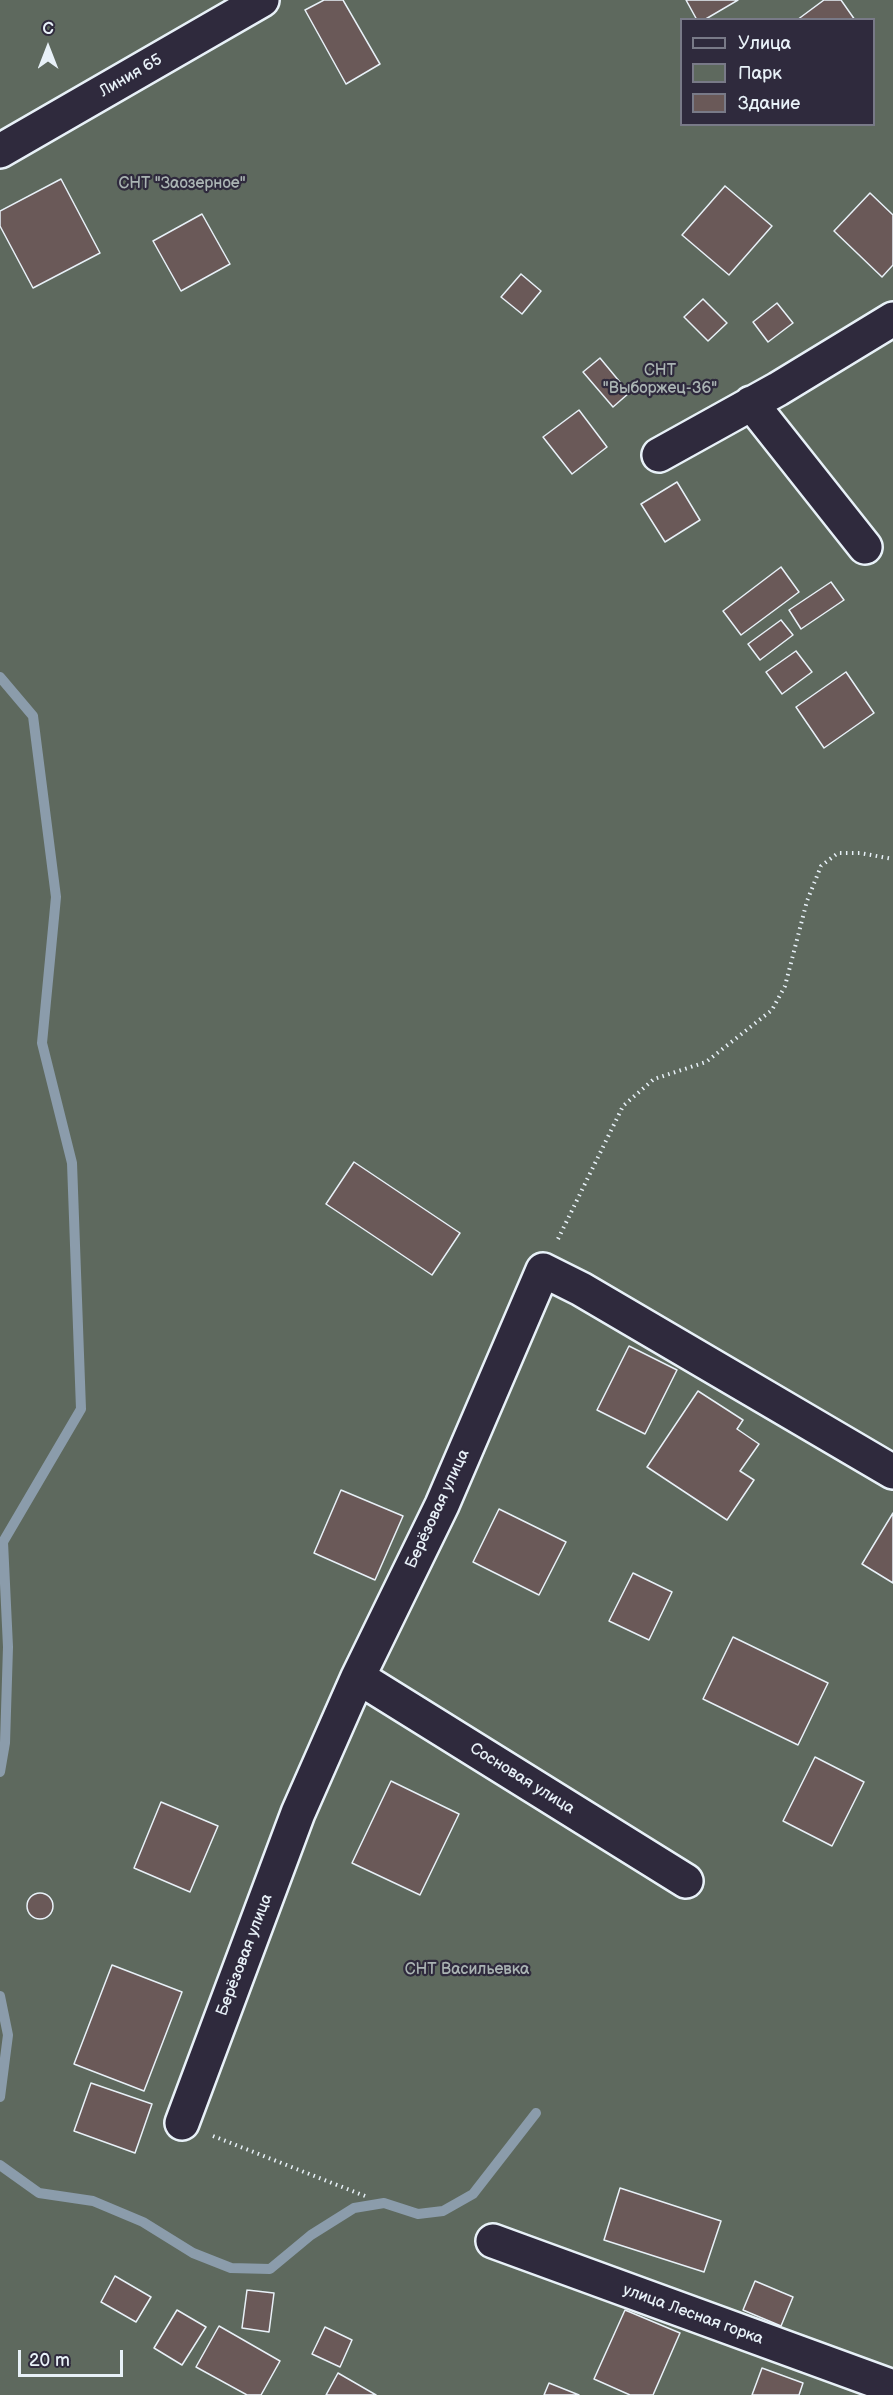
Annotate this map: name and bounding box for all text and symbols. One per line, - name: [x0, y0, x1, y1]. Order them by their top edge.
- north arrow: [18, 18, 78, 78]
- legend: [680, 18, 875, 126]
- text: С: [42, 20, 54, 39]
- text: Улица: [738, 33, 791, 54]
- street label: Линия 65: [96, 50, 166, 102]
- text: Парк: [738, 63, 782, 84]
- text: Здание: [738, 93, 800, 114]
- park label: СНТ "Заозерное": [118, 174, 246, 194]
- park label: СНТ "Выборжец-36": [603, 361, 717, 399]
- street label: Берёзовая улица: [402, 1446, 474, 1572]
- street label: Сосновая улица: [466, 1739, 578, 1819]
- street label: Берёзовая улица: [213, 1891, 277, 2019]
- park label: СНТ Васильевка: [405, 1960, 529, 1980]
- street label: улица Лесная горка: [620, 2281, 766, 2349]
- scale bar: [21, 2338, 126, 2376]
- text: 20 m: [29, 2350, 70, 2371]

